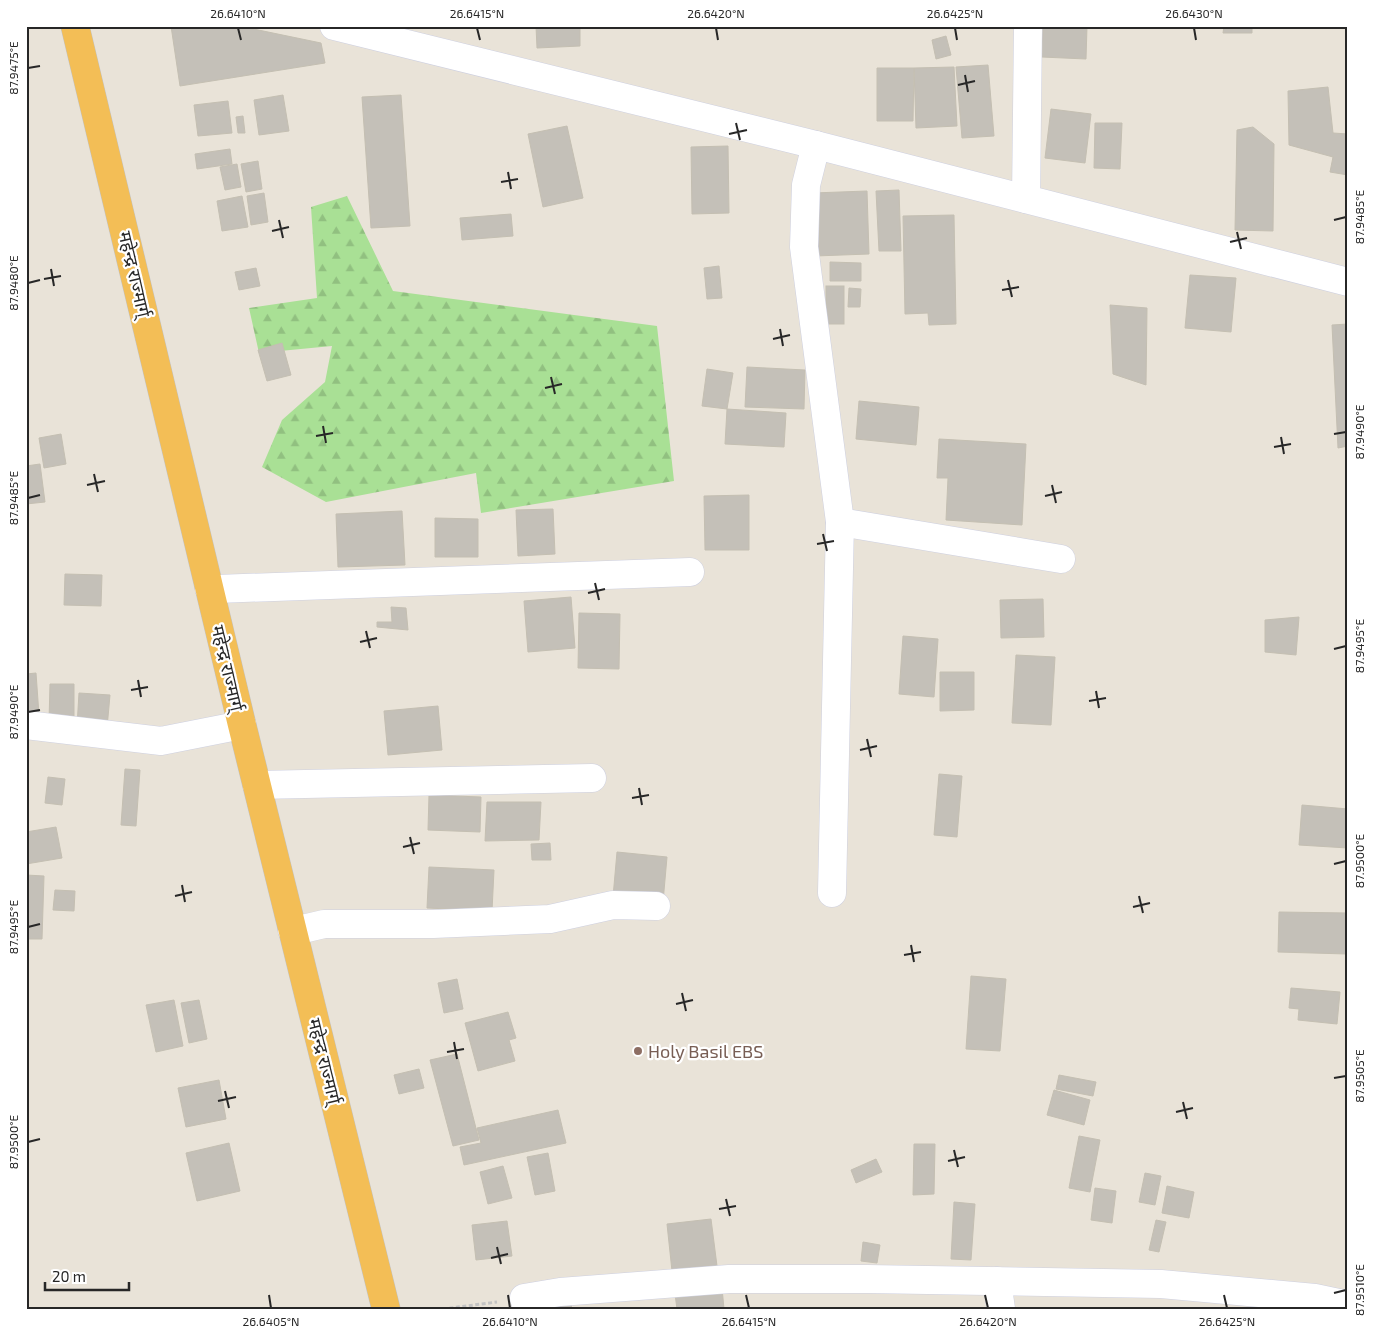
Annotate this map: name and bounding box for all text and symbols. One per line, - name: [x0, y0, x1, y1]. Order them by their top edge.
- text: 26.6410°N: [210, 6, 266, 20]
- text: 26.6415°N: [450, 6, 504, 20]
- text: 26.6420°N: [687, 6, 745, 20]
- text: 26.6425°N: [927, 6, 983, 20]
- text: 26.6430°N: [1165, 6, 1223, 20]
- text: 87.9475°E: [6, 41, 20, 95]
- text: 87.9485°E: [1352, 189, 1366, 244]
- street label: महेन्द्र राज्मार्ग्: [113, 229, 156, 322]
- text: 87.9480°E: [6, 255, 20, 311]
- text: 87.9490°E: [1352, 404, 1366, 460]
- text: 87.9485°E: [6, 470, 20, 525]
- text: 87.9495°E: [1352, 619, 1366, 673]
- street label: महेन्द्र राज्मार्ग्: [206, 623, 249, 716]
- text: 87.9490°E: [6, 684, 20, 740]
- text: 87.9500°E: [1352, 833, 1366, 888]
- text: 87.9495°E: [6, 900, 20, 954]
- street label: महेन्द्र राज्मार्ग्: [303, 1016, 347, 1109]
- place label: Holy Basil EBS: [648, 1040, 763, 1062]
- marker: Holy Basil EBS: [632, 1045, 644, 1057]
- text: 87.9505°E: [1352, 1049, 1366, 1103]
- text: 87.9500°E: [6, 1114, 20, 1169]
- scale bar: [45, 1260, 129, 1292]
- text: 87.9510°E: [1352, 1264, 1366, 1316]
- text: 20 m: [52, 1267, 86, 1285]
- text: 26.6405°N: [242, 1314, 300, 1328]
- text: 26.6410°N: [482, 1314, 538, 1328]
- text: 26.6415°N: [722, 1314, 776, 1328]
- text: 26.6420°N: [959, 1314, 1017, 1328]
- text: 26.6425°N: [1199, 1314, 1255, 1328]

